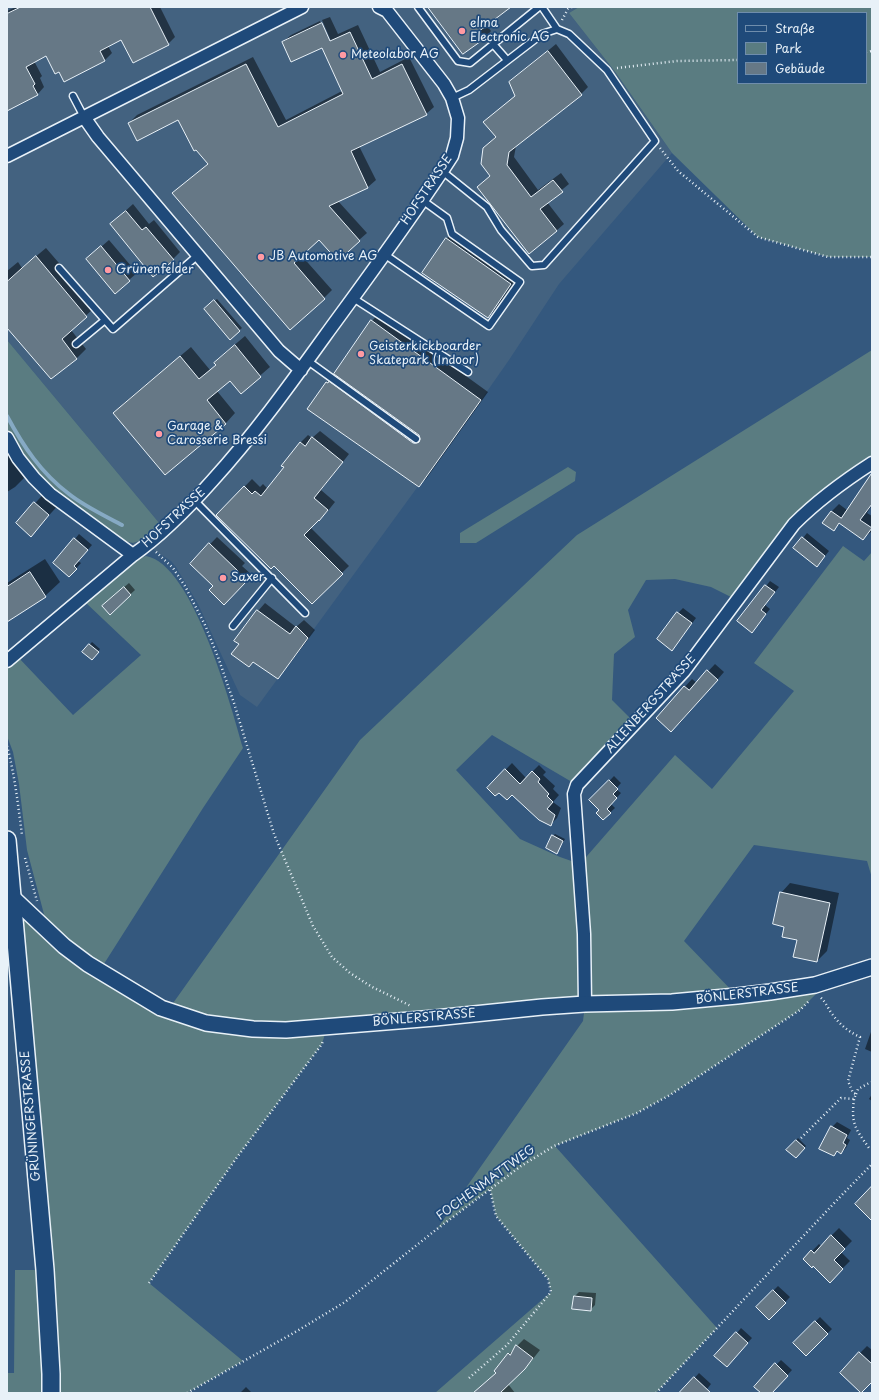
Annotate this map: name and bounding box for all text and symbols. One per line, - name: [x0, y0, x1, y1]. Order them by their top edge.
- legend: [737, 12, 867, 84]
- place label: elma Electronic AG: [470, 17, 549, 45]
- text: Straße: [775, 19, 815, 37]
- marker: elma Electronic AG: [457, 26, 467, 36]
- text: Park: [775, 39, 802, 57]
- place label: Meteolabor AG: [351, 48, 439, 62]
- marker: Meteolabor AG: [338, 50, 348, 60]
- text: Gebäude: [775, 59, 825, 77]
- street label: HOFSTRASSE: [398, 152, 456, 228]
- place label: JB Automotive AG: [269, 250, 377, 264]
- marker: JB Automotive AG: [256, 252, 266, 262]
- place label: Grünenfelder: [116, 263, 193, 277]
- marker: Grünenfelder: [103, 265, 113, 275]
- place label: Geisterkickboarder Skatepark (Indoor): [369, 340, 481, 368]
- marker: Geisterkickboarder Skatepark (Indoor): [356, 349, 366, 359]
- place label: Garage & Carosserie Bressi: [167, 420, 267, 448]
- marker: Garage & Carosserie Bressi: [154, 429, 164, 439]
- street label: HOFSTRASSE: [139, 485, 209, 551]
- place label: Saxer: [231, 571, 264, 585]
- marker: Saxer: [218, 573, 228, 583]
- street label: ALLENBERGSTRASSE: [603, 652, 699, 756]
- street label: BÖNLERSTRASSE: [695, 981, 799, 1007]
- street label: BÖNLERSTRASSE: [372, 1006, 476, 1030]
- street label: GRÜNINGERSTRASSE: [18, 1050, 44, 1182]
- street label: FOCHENMATTWEG: [434, 1142, 538, 1224]

